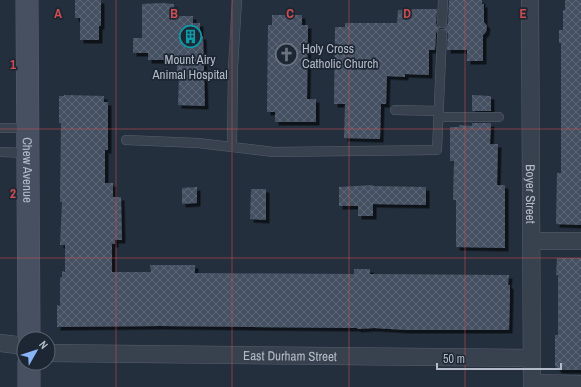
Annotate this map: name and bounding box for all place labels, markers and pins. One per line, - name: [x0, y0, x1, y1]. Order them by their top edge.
- building icon: Mount Airy Animal Hospital: [177, 24, 203, 50]
- place label: Holy Cross Catholic Church: [302, 40, 378, 72]
- church icon: Holy Cross Catholic Church: [274, 42, 300, 68]
- place label: Mount Airy Animal Hospital: [151, 51, 228, 83]

